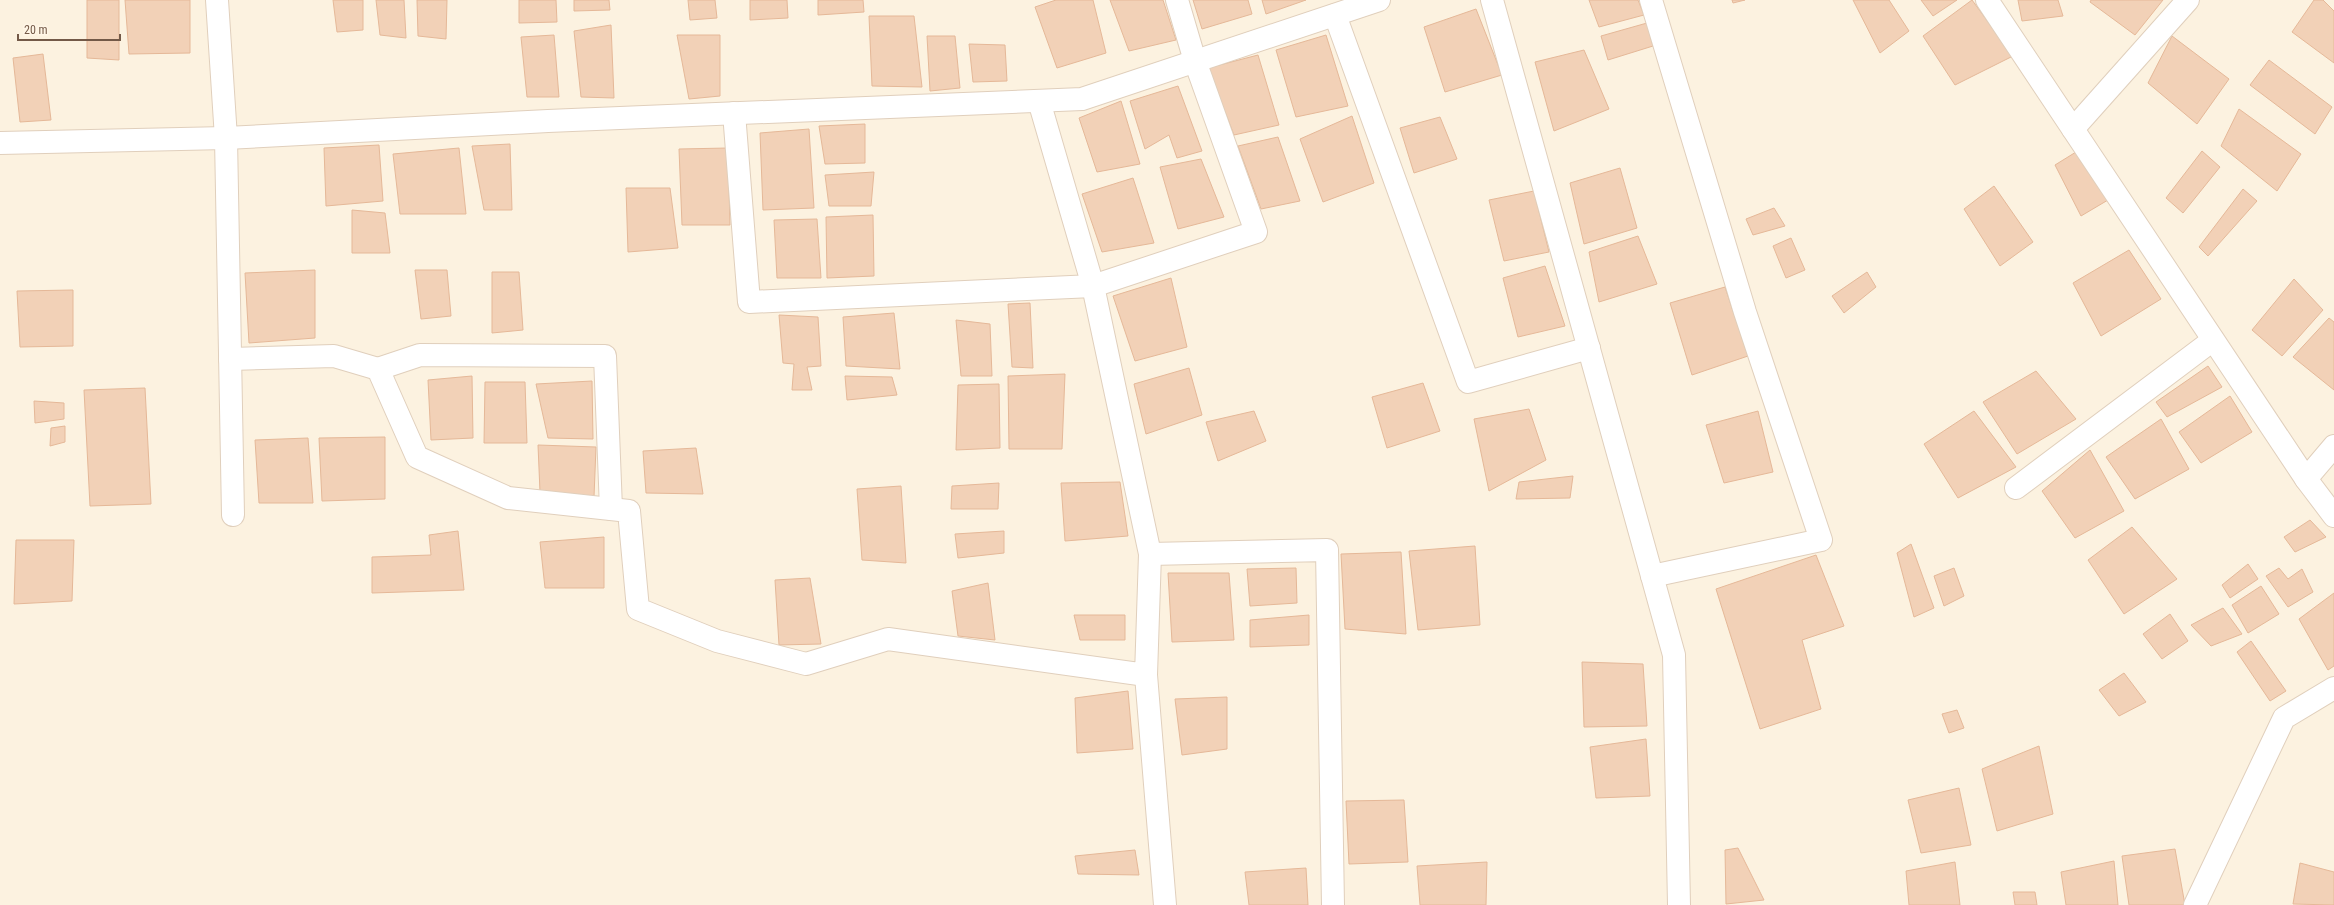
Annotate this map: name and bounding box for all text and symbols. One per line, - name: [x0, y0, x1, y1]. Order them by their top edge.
- scale bar: [18, 16, 120, 42]
- text: 20 m: [24, 23, 48, 37]

